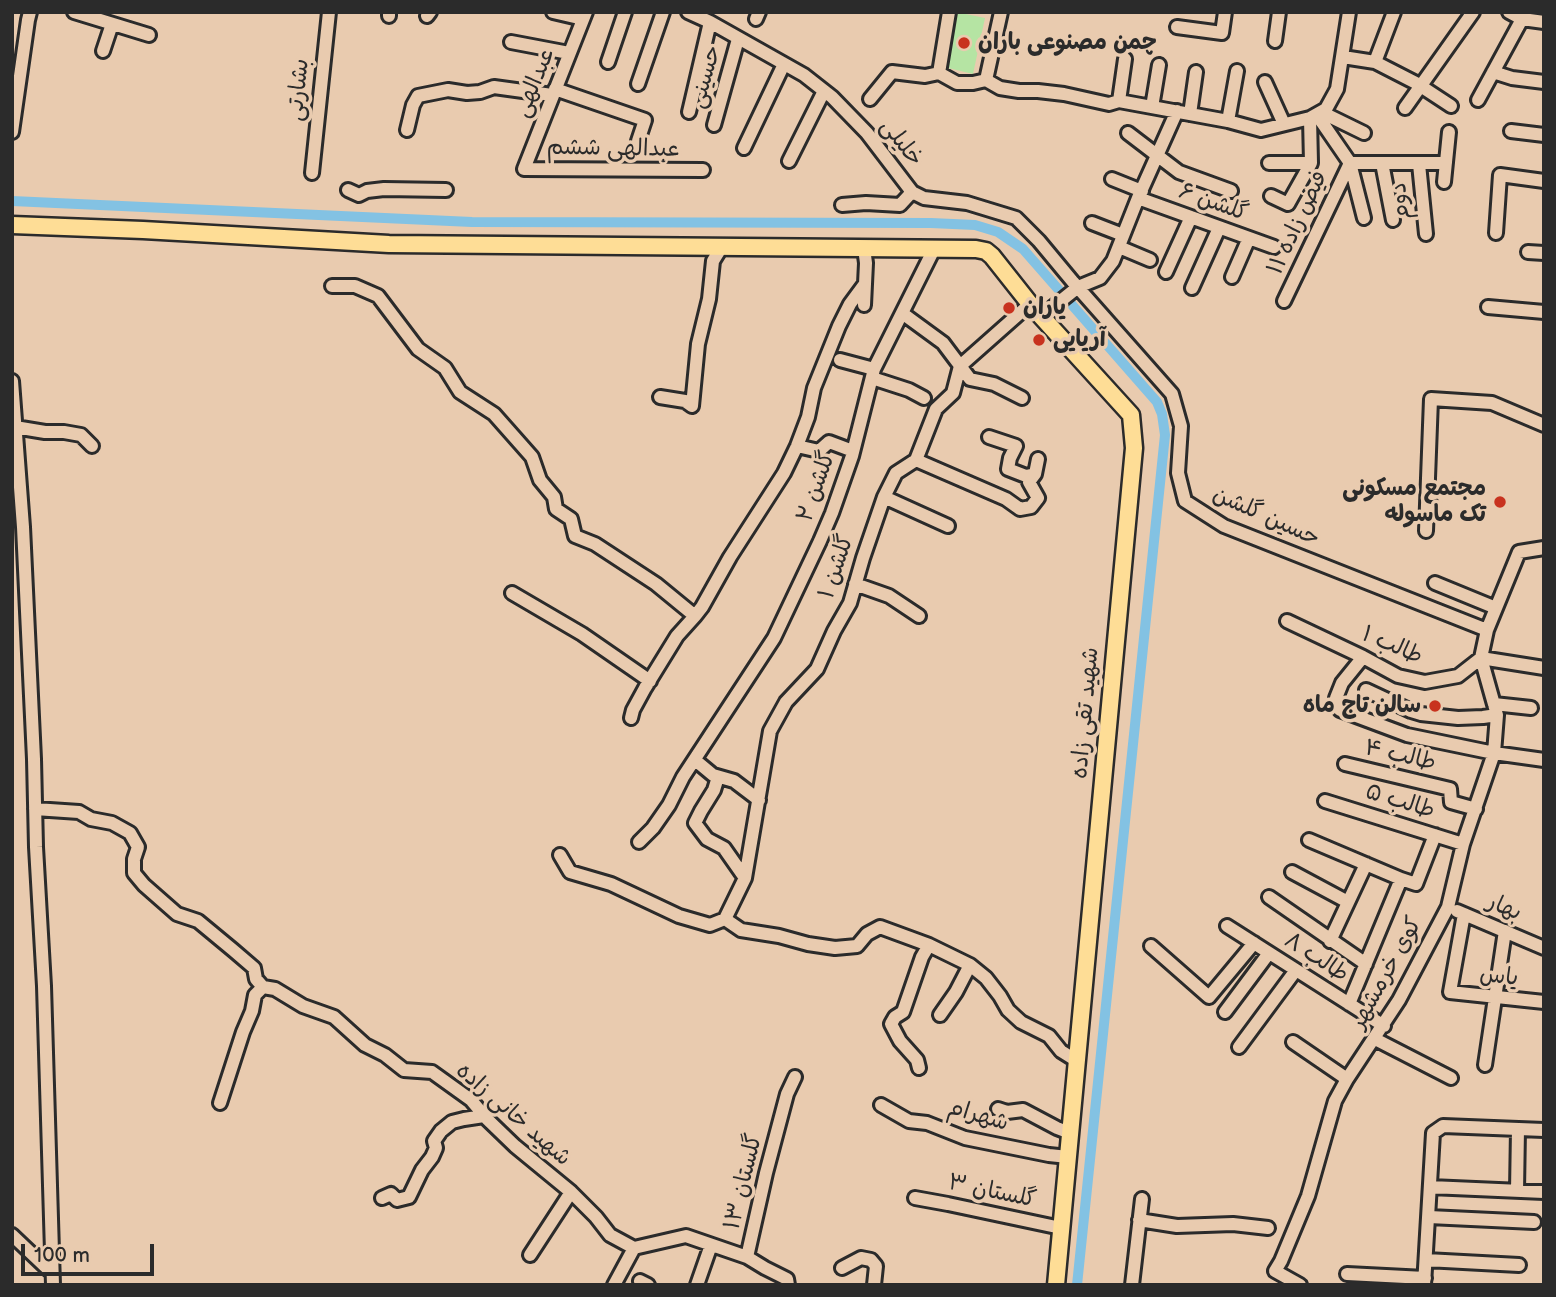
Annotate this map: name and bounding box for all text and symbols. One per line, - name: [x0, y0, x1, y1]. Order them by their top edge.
- place label: چمن مصنوعی باران: [978, 29, 1157, 57]
- marker: چمن مصنوعی باران: [956, 35, 972, 51]
- street label: حسینی: [684, 42, 728, 112]
- street label: عبدالهی: [509, 44, 561, 122]
- street label: بشارتی: [282, 57, 316, 123]
- street label: خلیلی: [874, 114, 928, 172]
- street label: عبدالهی ششم: [546, 134, 680, 164]
- street label: فیض زاده ۱۱: [1262, 166, 1334, 280]
- street label: گلشن ۶: [1175, 178, 1251, 228]
- street label: دوم: [1385, 181, 1417, 221]
- place label: یاران: [1023, 294, 1066, 322]
- marker: یاران: [1001, 300, 1017, 316]
- place label: آریایی: [1053, 326, 1106, 354]
- marker: آریایی: [1031, 332, 1047, 348]
- street label: گلشن ۲: [792, 448, 842, 526]
- place label: مجتمع مسکونی تک ماسوله: [1342, 475, 1486, 529]
- street label: حسین گلشن: [1208, 481, 1324, 553]
- marker: مجتمع مسکونی تک ماسوله: [1492, 494, 1508, 510]
- street label: گلشن ۱: [813, 531, 861, 603]
- street label: طالب ۱: [1357, 621, 1427, 671]
- street label: شهید تقی زاده: [1067, 646, 1105, 780]
- place label: سالن تاج ماه: [1303, 692, 1421, 720]
- marker: سالن تاج ماه: [1427, 698, 1443, 714]
- street label: طالب ۴: [1362, 734, 1438, 778]
- street label: طالب ۵: [1362, 778, 1438, 826]
- street label: بهار: [1483, 888, 1525, 928]
- street label: کوی خرمشهر: [1345, 912, 1429, 1034]
- street label: طالب ۸: [1279, 927, 1353, 989]
- street label: یاس: [1478, 961, 1520, 993]
- street label: شهید خانی زاده: [450, 1057, 576, 1173]
- street label: شهرام: [944, 1094, 1012, 1138]
- street label: گلستان ۱۳: [719, 1131, 769, 1233]
- street label: گلستان ۳: [945, 1169, 1039, 1215]
- scale bar: [24, 1230, 158, 1274]
- text: 100 m: [34, 1243, 90, 1268]

